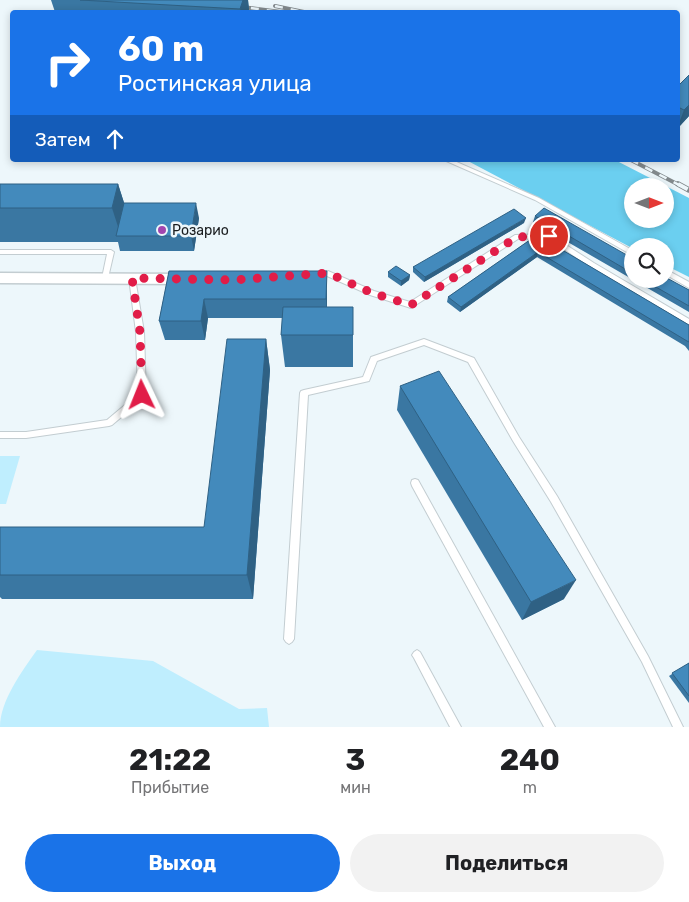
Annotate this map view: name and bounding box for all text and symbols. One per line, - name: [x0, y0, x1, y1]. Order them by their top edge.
- text: 60 m: [118, 28, 204, 70]
- icon: right: [35, 30, 100, 95]
- text: Ростинская улица: [118, 70, 312, 97]
- icon: ahead: [101, 125, 129, 153]
- text: Затем: [35, 128, 91, 151]
- north arrow: [624, 178, 674, 228]
- map controls: [624, 178, 674, 288]
- pin: [528, 215, 570, 257]
- place label: Розарио: [172, 222, 229, 239]
- icon: arrive: [535, 222, 563, 250]
- marker: Розарио: [156, 224, 168, 236]
- button: search: [624, 238, 674, 288]
- position arrow: [115, 368, 167, 420]
- text: 21:22: [129, 742, 211, 778]
- text: 3: [346, 742, 365, 778]
- text: 240: [500, 742, 560, 778]
- text: Прибытие: [131, 778, 209, 797]
- text: мин: [340, 778, 371, 797]
- text: m: [523, 778, 537, 797]
- button: Выход: [25, 834, 340, 892]
- button: Поделиться: [350, 834, 664, 892]

